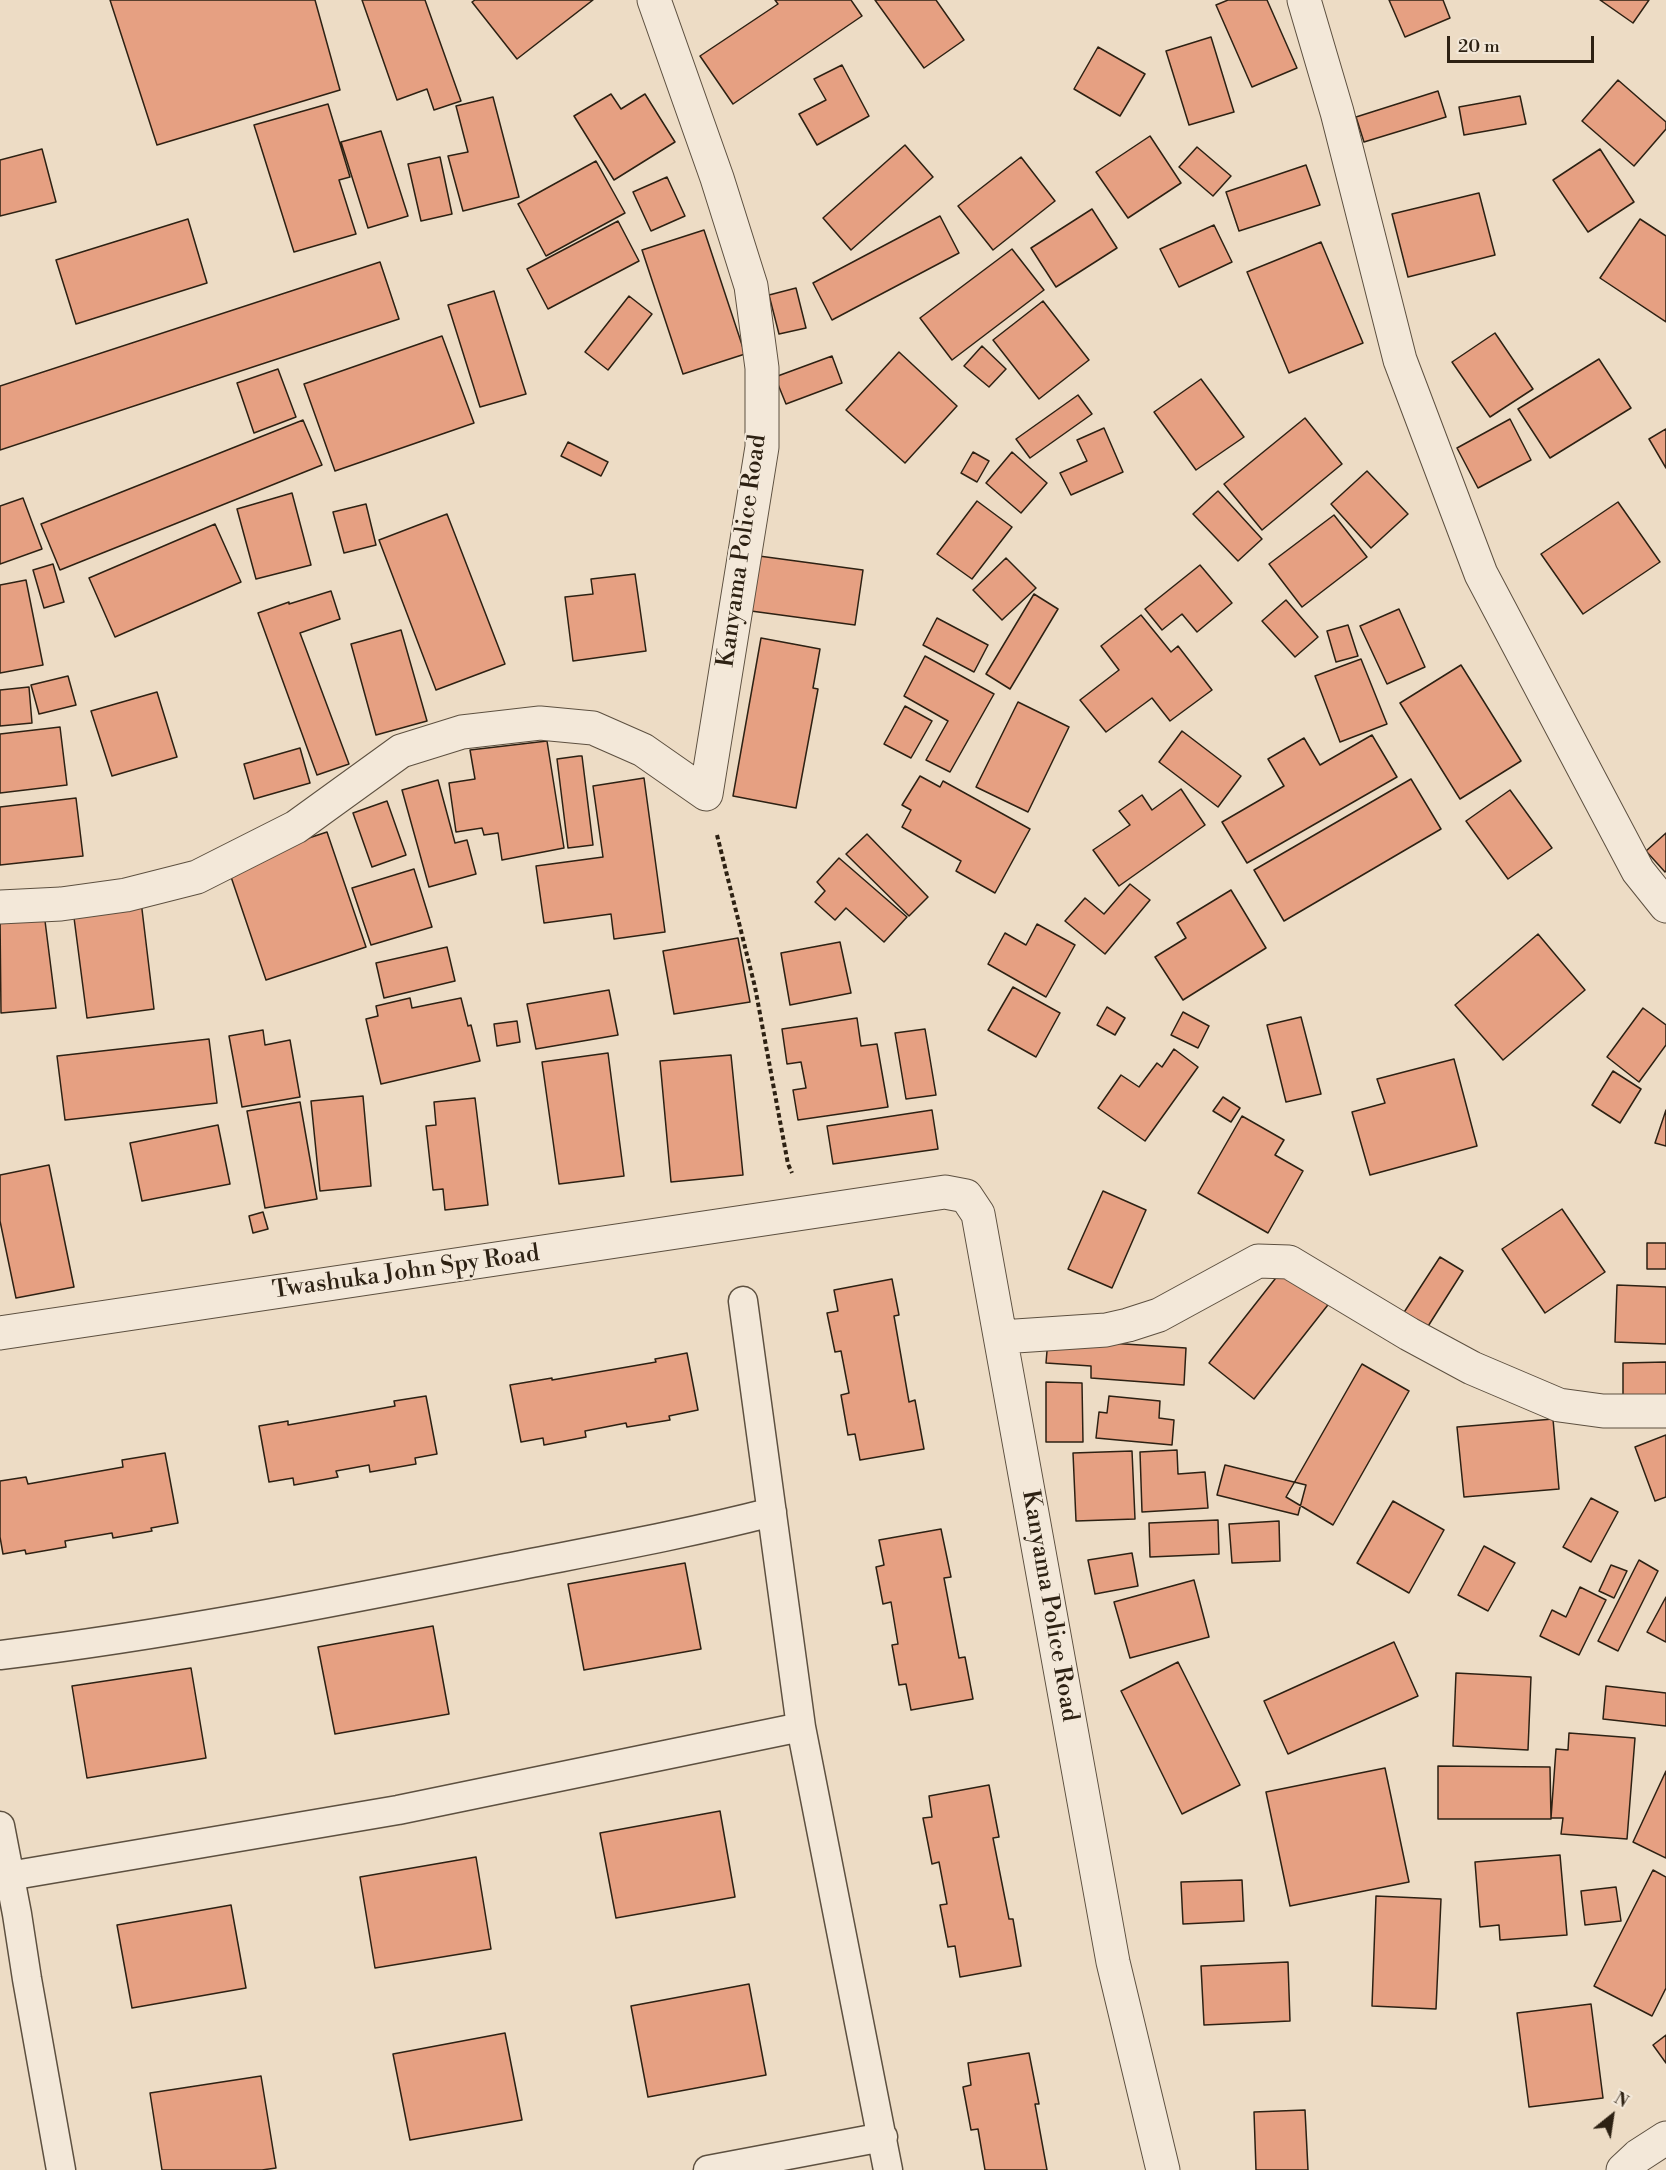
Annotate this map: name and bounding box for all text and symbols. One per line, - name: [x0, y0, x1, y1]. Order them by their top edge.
- scale bar: [1450, 24, 1597, 62]
- text: 20 m: [1458, 35, 1500, 58]
- street label: Kanyama Police Road: [712, 433, 774, 669]
- street label: Twashuka John Spy Road: [271, 1240, 541, 1306]
- street label: Kanyama Police Road: [1014, 1488, 1084, 1724]
- north arrow: [1582, 2086, 1642, 2146]
- text: N: [1611, 2089, 1631, 2112]

